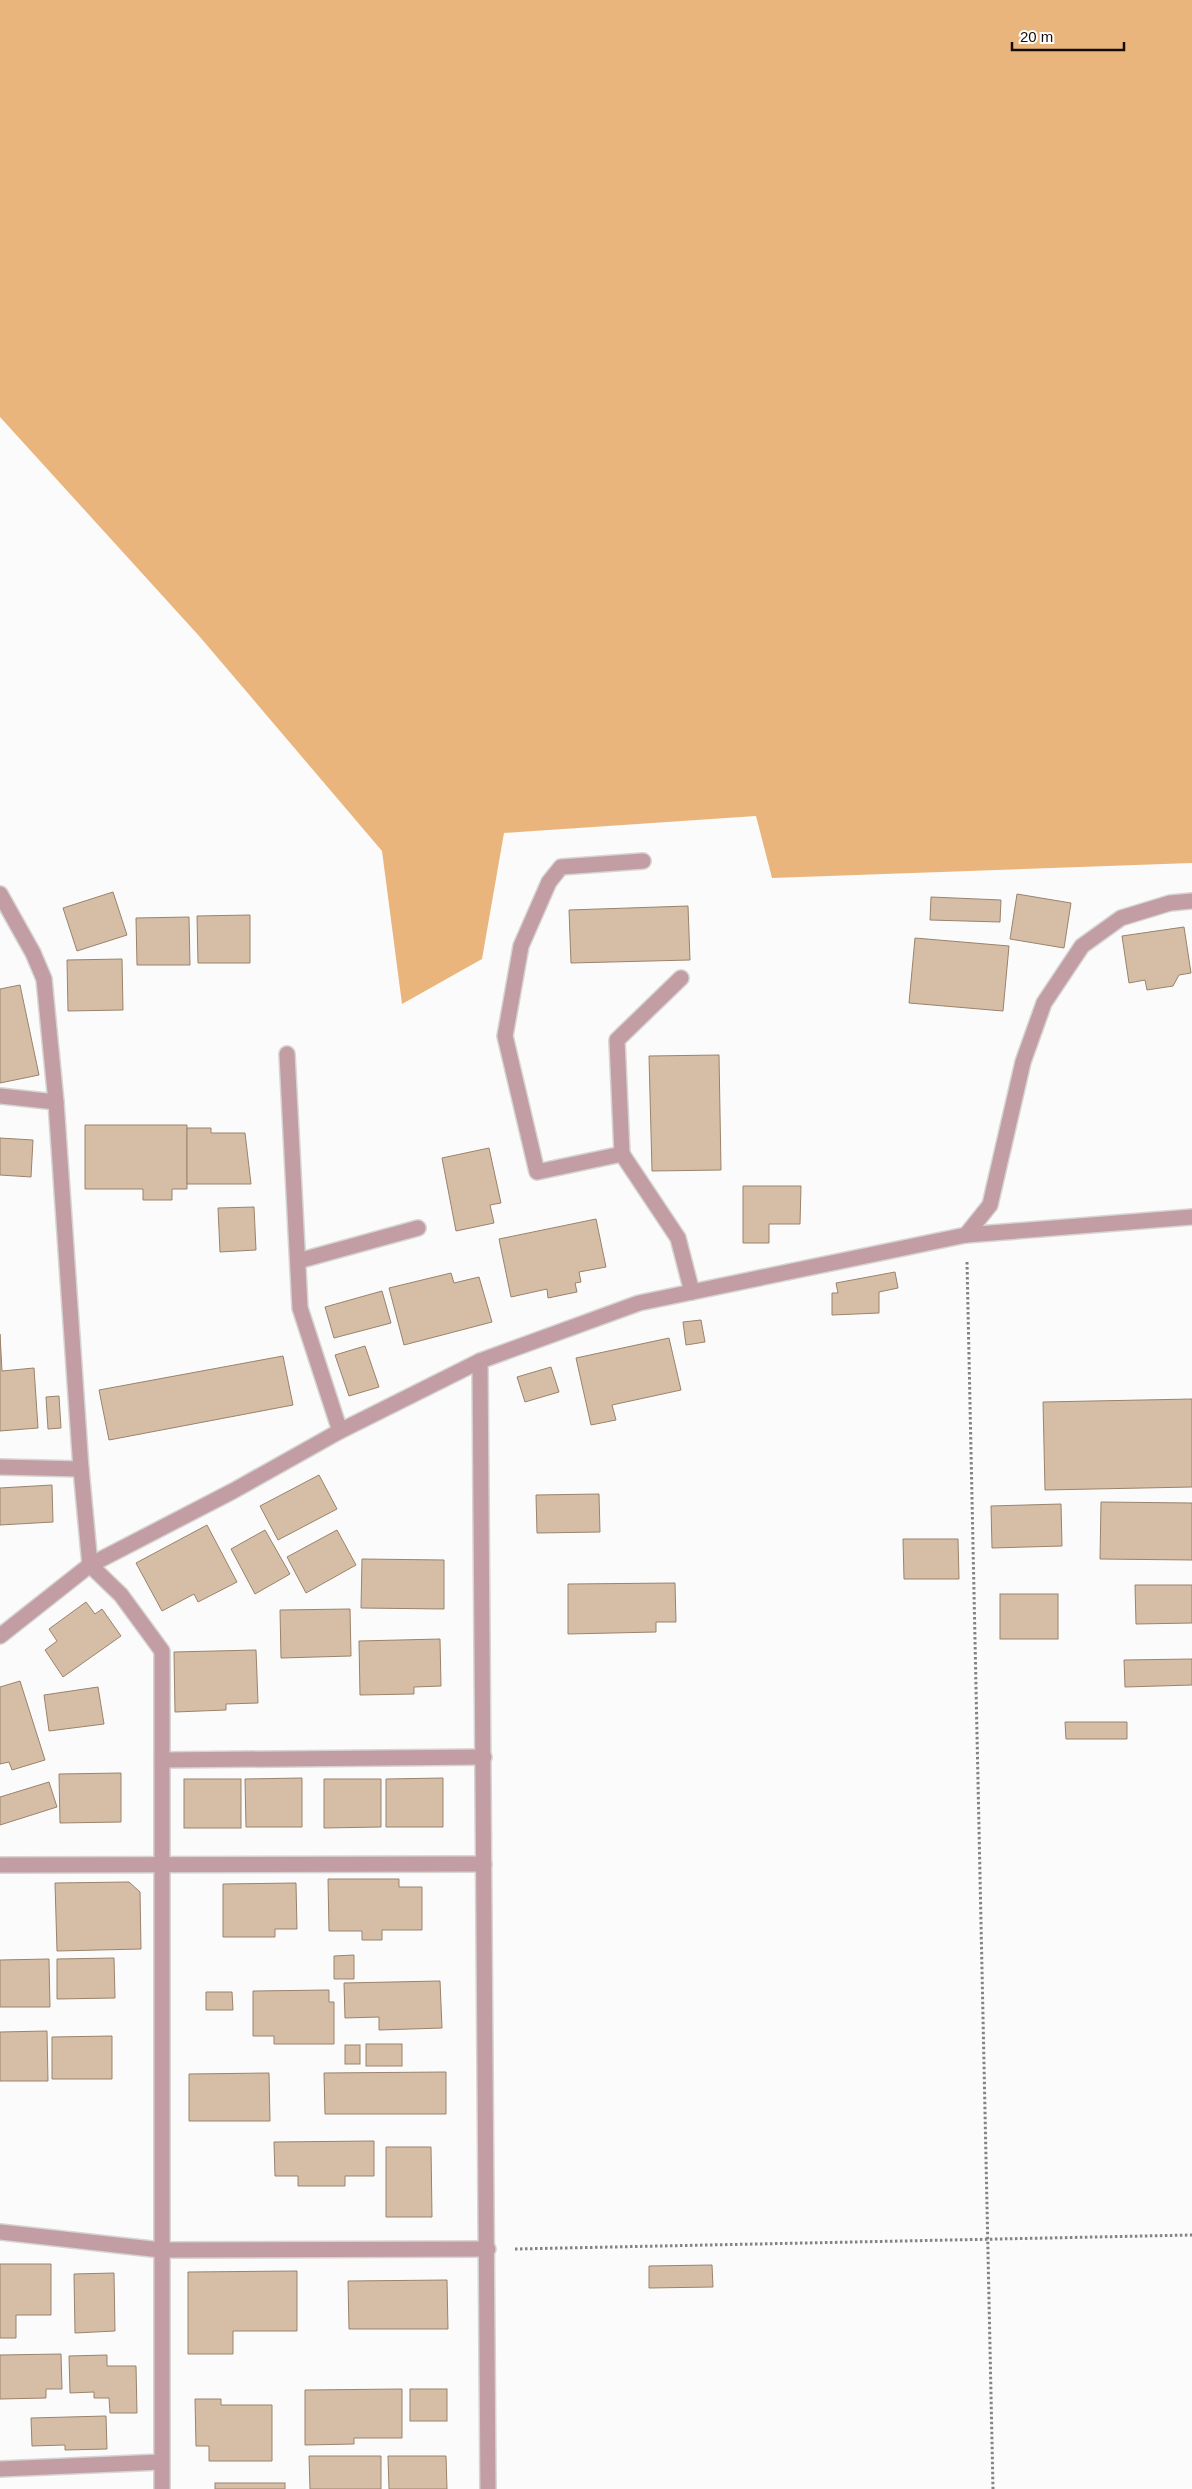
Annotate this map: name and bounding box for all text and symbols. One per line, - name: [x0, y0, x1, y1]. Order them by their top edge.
- scale bar: [1012, 20, 1124, 52]
- text: 20 m: [1020, 28, 1053, 45]

